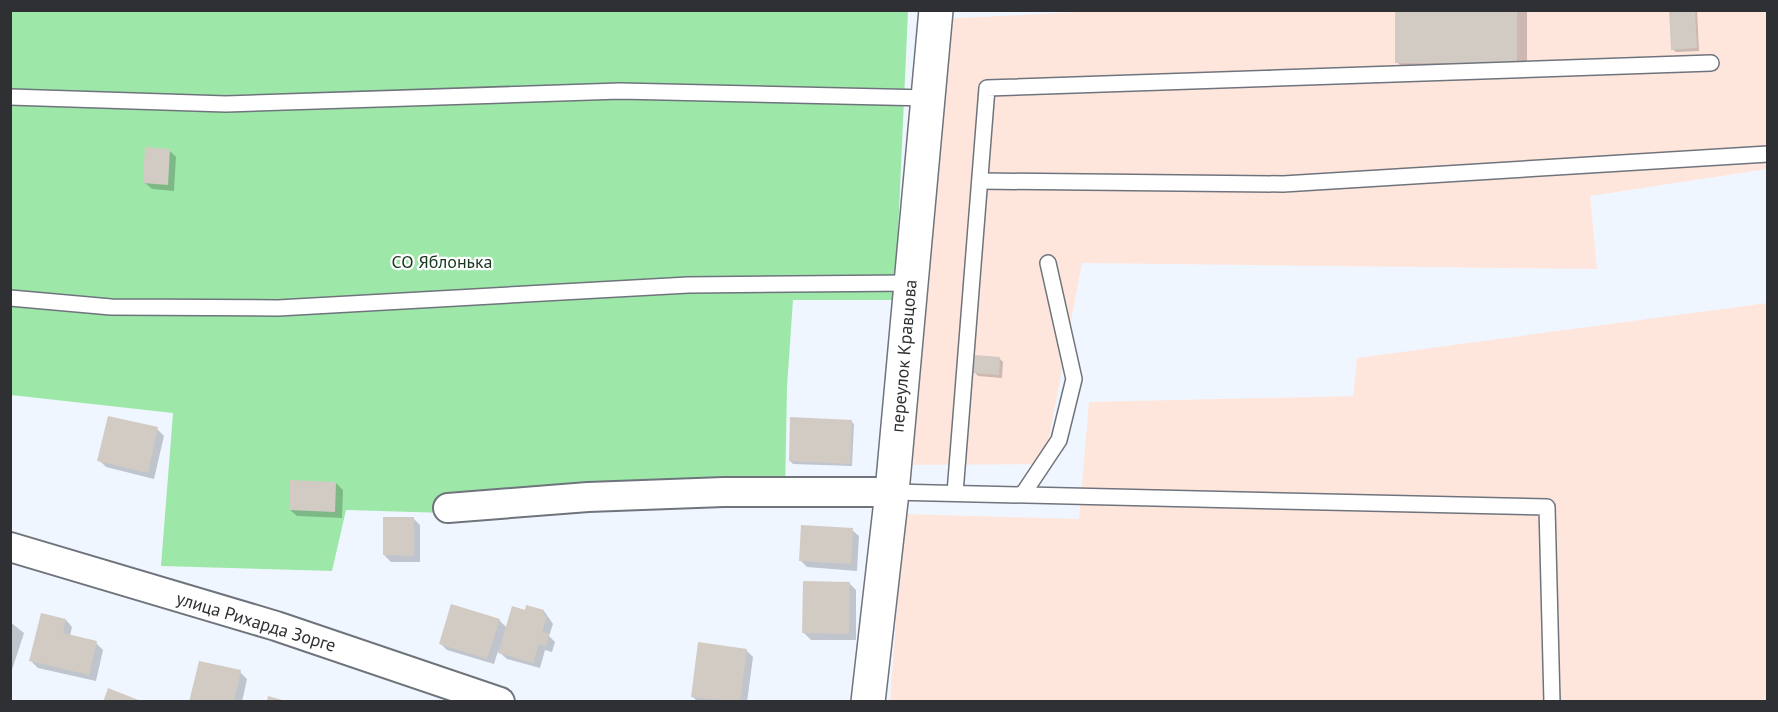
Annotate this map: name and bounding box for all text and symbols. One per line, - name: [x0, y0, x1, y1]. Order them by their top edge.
- park label: СО Яблонька: [391, 250, 493, 273]
- street label: переулок Кравцова: [885, 278, 922, 433]
- street label: улица Рихарда Зорге: [173, 586, 339, 657]

